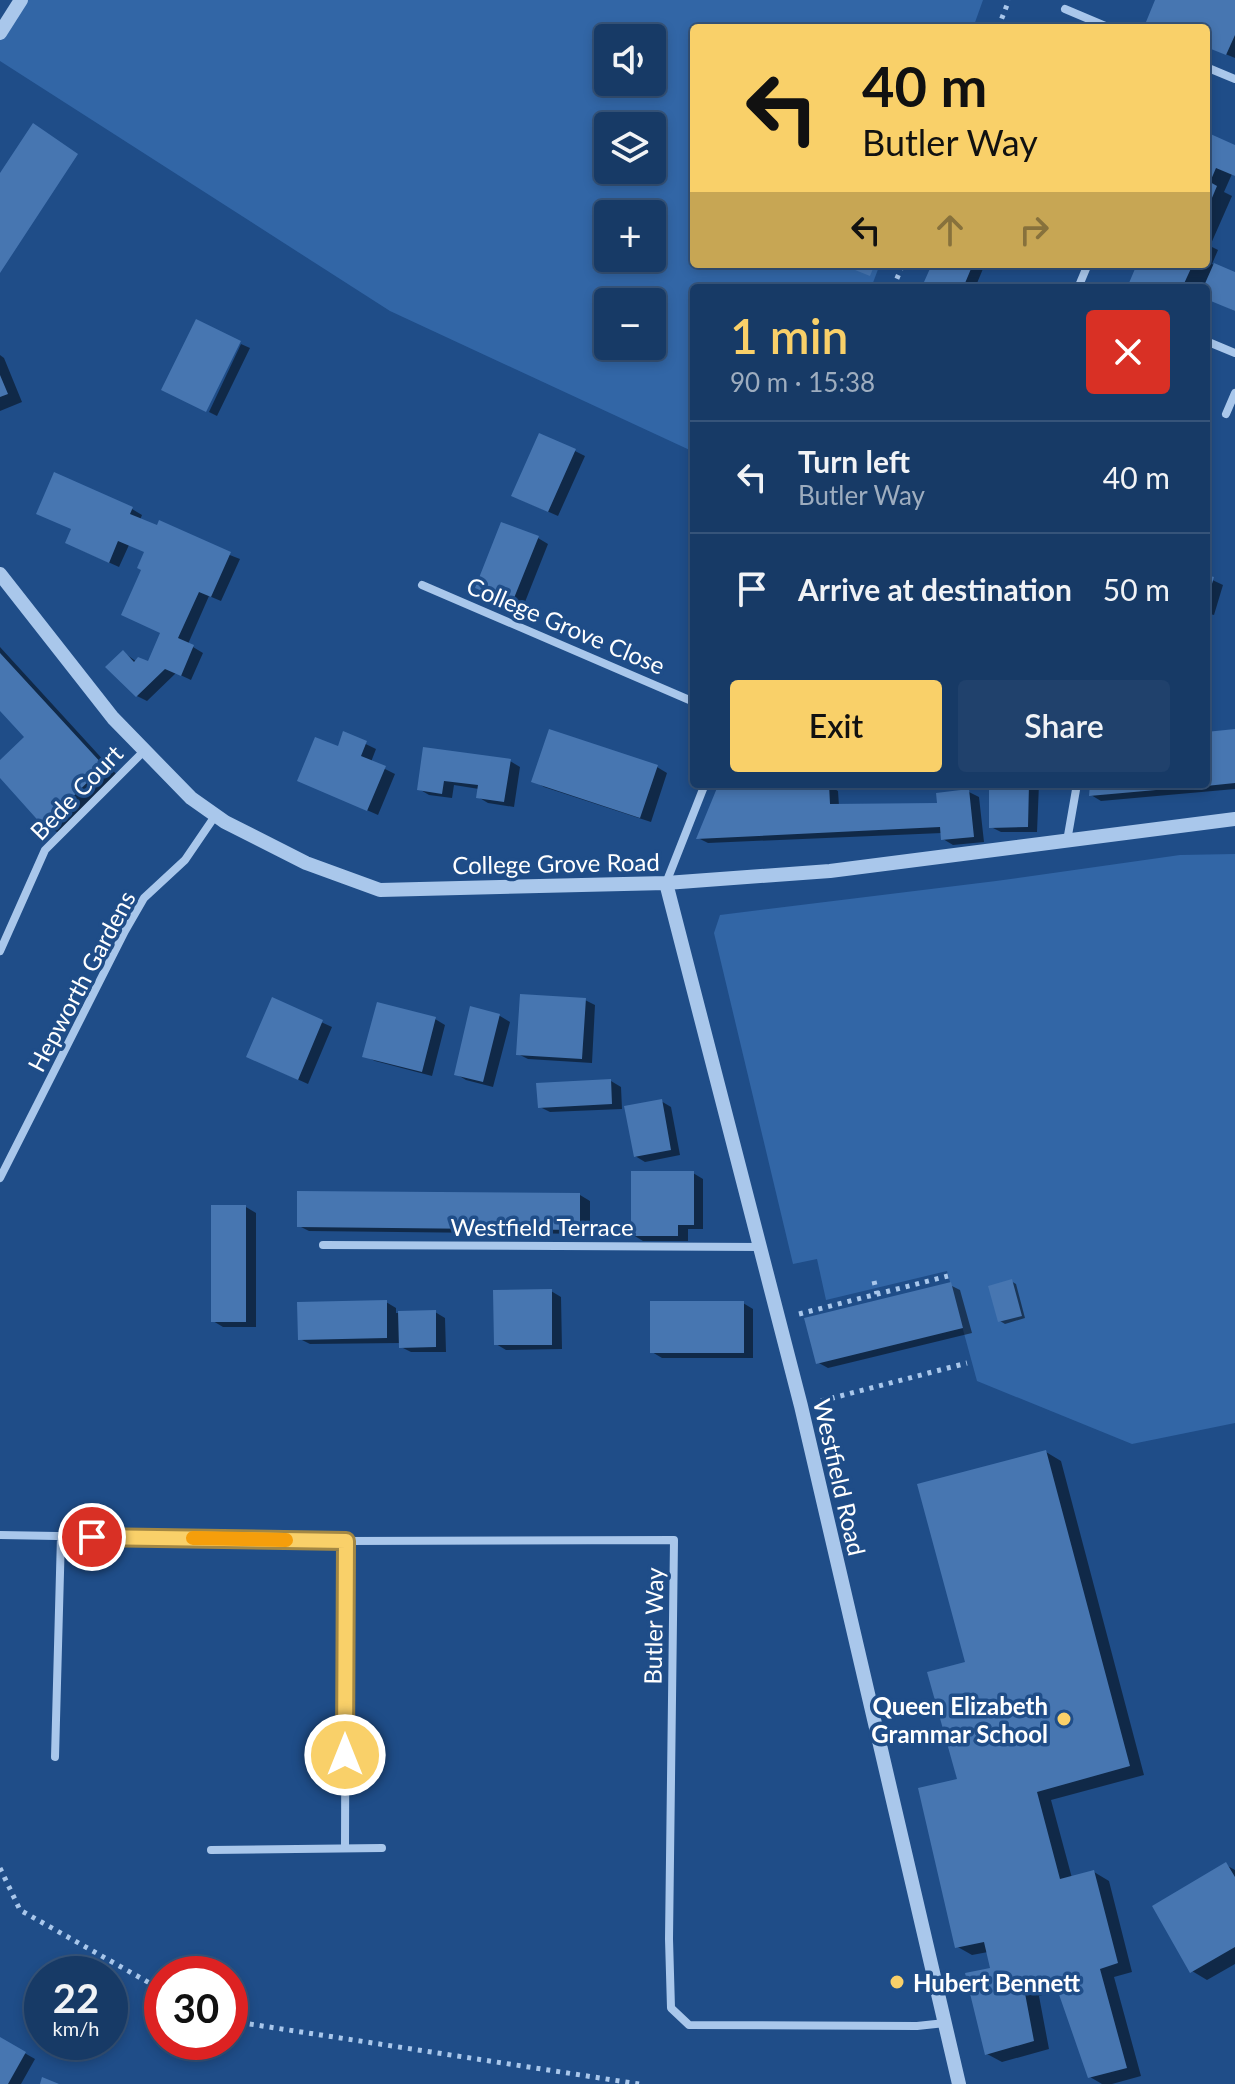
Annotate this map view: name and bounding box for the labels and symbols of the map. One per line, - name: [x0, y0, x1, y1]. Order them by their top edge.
- street label: College Grove Close: [462, 570, 670, 680]
- street label: Bede Court: [24, 738, 129, 845]
- street label: College Grove Road: [452, 847, 660, 879]
- street label: Hepworth Gardens: [21, 886, 141, 1076]
- street label: Westfield Terrace: [450, 1212, 634, 1241]
- street label: Westfield Road: [808, 1396, 872, 1558]
- pin: [58, 1503, 126, 1571]
- street label: Butler Way: [637, 1567, 669, 1685]
- place label: Queen Elizabeth Grammar School: [871, 1691, 1048, 1748]
- marker: Queen Elizabeth Grammar School: [1055, 1710, 1073, 1728]
- position arrow: [303, 1713, 387, 1797]
- speed limit sign: 30: [144, 1956, 248, 2060]
- place label: Hubert Bennett: [913, 1968, 1080, 1997]
- marker: Hubert Bennett: [888, 1973, 906, 1991]

